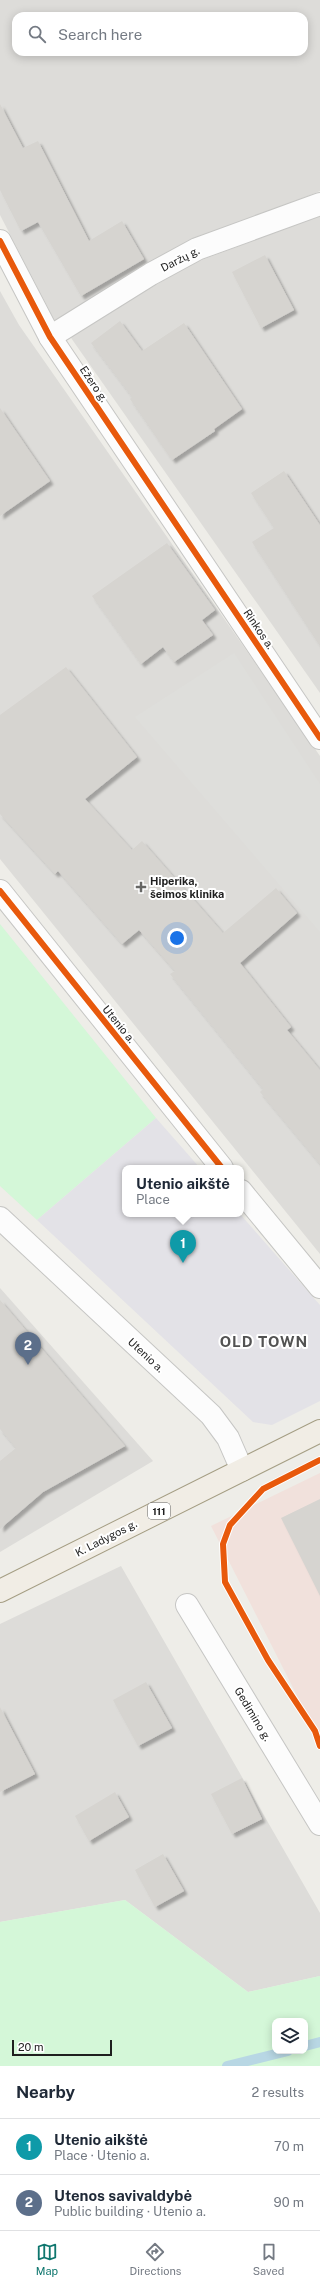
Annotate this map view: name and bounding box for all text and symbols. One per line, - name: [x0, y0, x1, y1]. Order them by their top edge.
- search box: [12, 12, 308, 56]
- icon: search: [26, 23, 48, 45]
- text: Search here: [58, 26, 142, 43]
- street label: Daržų g.: [159, 244, 201, 274]
- street label: Ežero g.: [78, 364, 110, 404]
- street label: Rinkos a.: [241, 607, 277, 651]
- place label: Hiperika, šeimos klinika: [150, 875, 224, 900]
- marker: Hiperika, šeimos klinika: [135, 881, 147, 893]
- your location: [167, 928, 187, 948]
- street label: Utenio a.: [100, 1003, 138, 1045]
- popup: [122, 1165, 244, 1217]
- text: Utenio aikštė: [136, 1175, 230, 1192]
- text: Place: [136, 1192, 170, 1207]
- pin: 1: [170, 1230, 196, 1263]
- pin: 2: [15, 1332, 41, 1365]
- district label: OLD TOWN: [220, 1333, 308, 1350]
- street label: Utenio a.: [126, 1335, 166, 1375]
- road number: 111: [148, 1503, 170, 1519]
- street label: K. Ladygos g.: [73, 1517, 139, 1559]
- street label: Gedimino g.: [232, 1685, 274, 1743]
- map controls: [272, 2018, 308, 2054]
- button: layers: [272, 2018, 308, 2054]
- scale bar: [12, 2038, 112, 2057]
- text: 20 m: [18, 2041, 43, 2053]
- text: Nearby: [16, 2082, 75, 2102]
- text: 2 results: [252, 2085, 304, 2100]
- text: Utenio aikštė: [54, 2131, 148, 2148]
- text: 1: [26, 2139, 32, 2154]
- text: 70 m: [274, 2139, 304, 2154]
- text: Place · Utenio a.: [54, 2148, 150, 2163]
- text: Utenos savivaldybė: [54, 2187, 192, 2204]
- text: 2: [25, 2195, 33, 2210]
- text: 90 m: [274, 2195, 304, 2210]
- text: Public building · Utenio a.: [54, 2204, 206, 2219]
- tab: Map: [36, 2241, 58, 2277]
- tab: Directions: [130, 2241, 181, 2277]
- tab: Saved: [253, 2241, 284, 2277]

